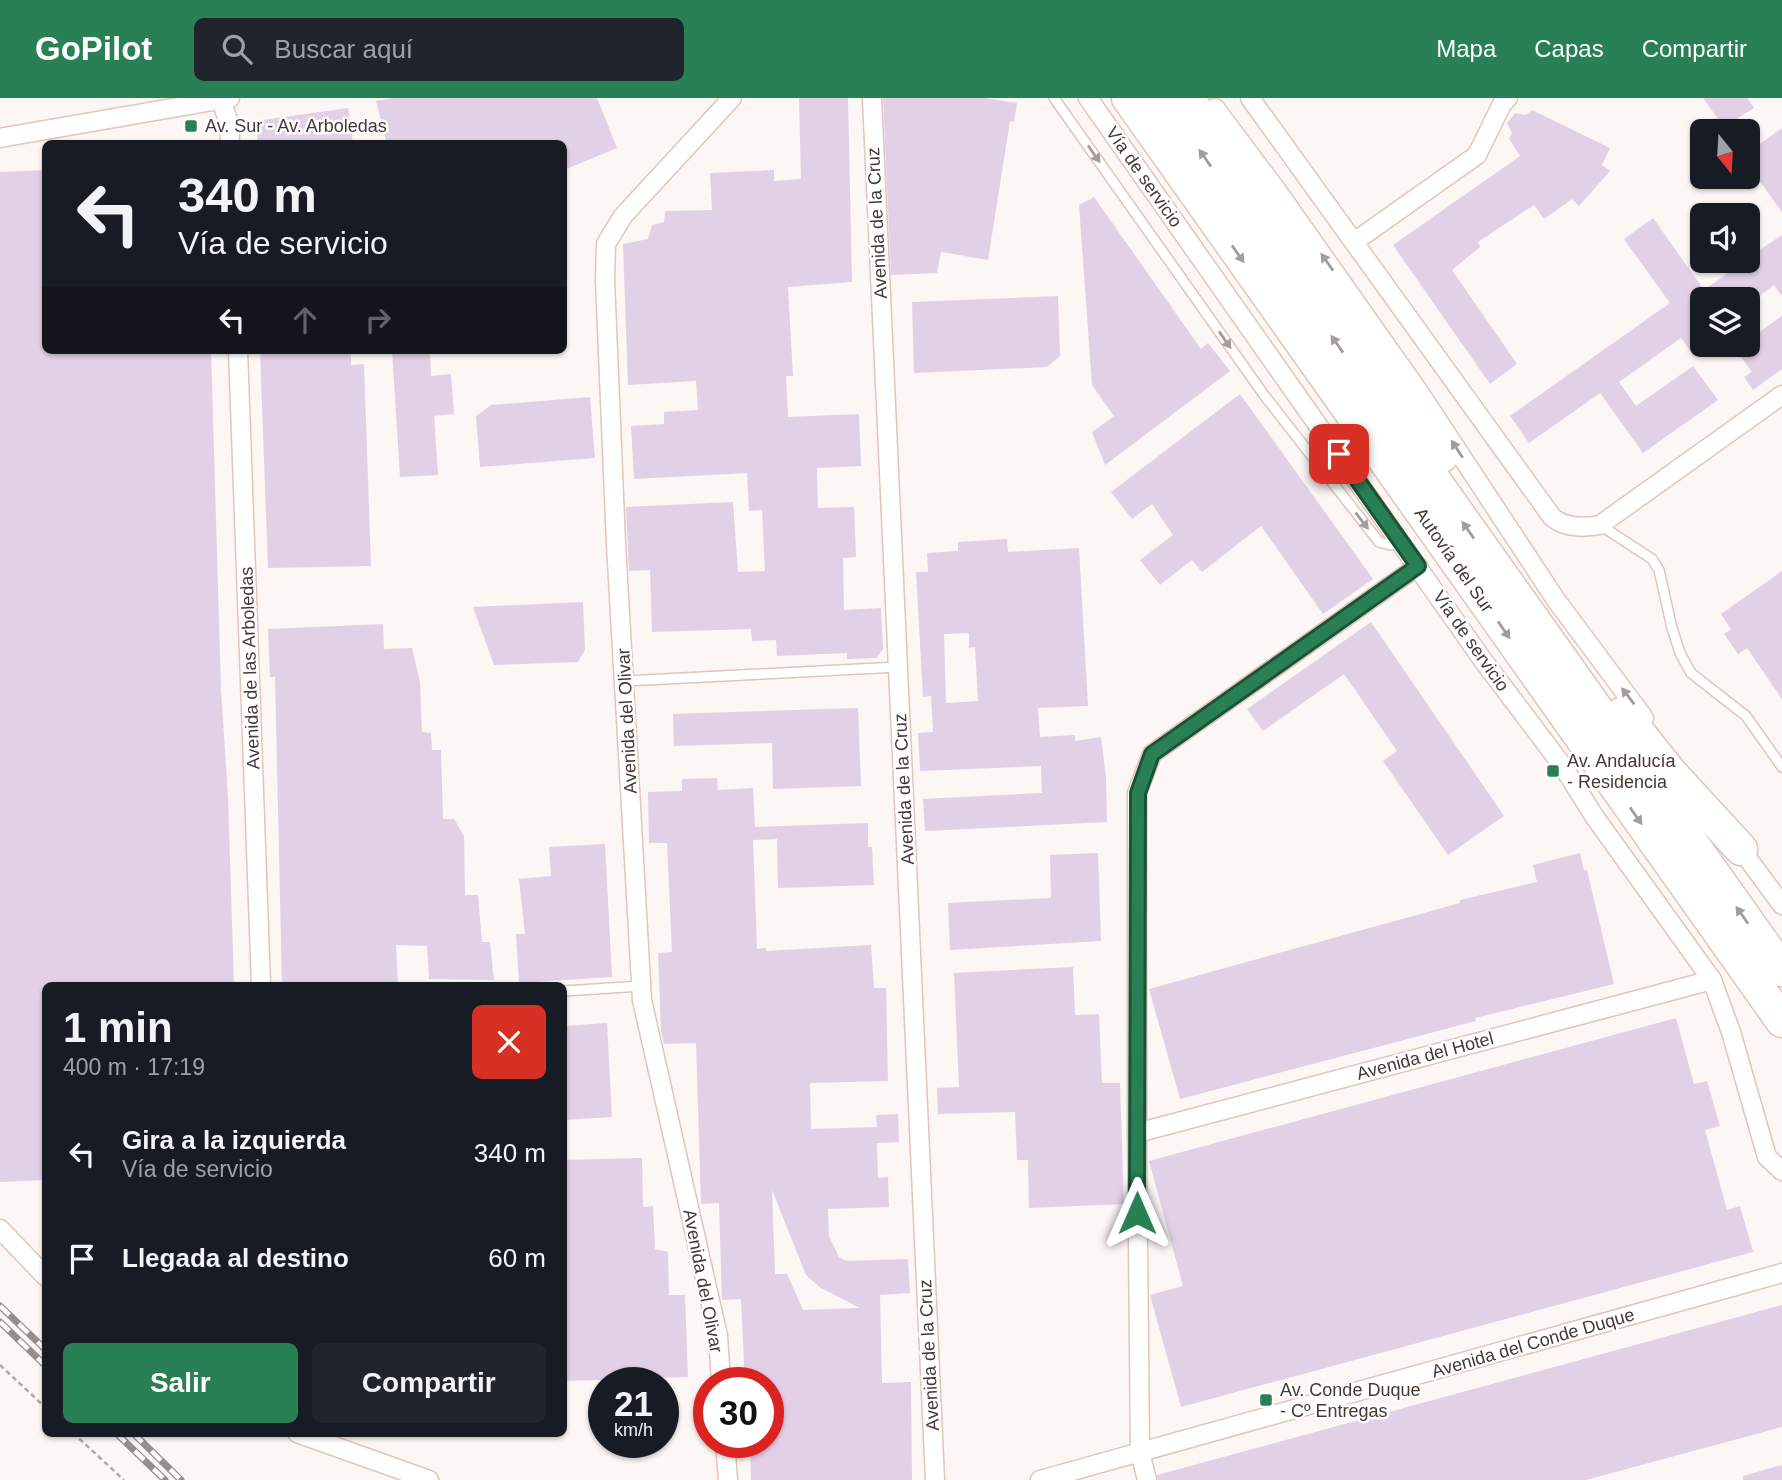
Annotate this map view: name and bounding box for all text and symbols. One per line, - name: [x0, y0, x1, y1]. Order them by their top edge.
- search box: [194, 18, 684, 81]
- text: GoPilot: [35, 30, 152, 67]
- icon: search: [218, 30, 256, 68]
- text: Buscar aquí: [274, 34, 413, 64]
- text: Mapa: [1436, 35, 1496, 62]
- text: Capas: [1534, 35, 1604, 62]
- text: Compartir: [1642, 35, 1747, 62]
- place label: Av. Sur - Av. Arboledas: [205, 116, 387, 136]
- marker: Av. Sur - Av. Arboledas: [183, 118, 199, 134]
- north arrow: [1690, 119, 1760, 189]
- map controls: [1690, 119, 1760, 357]
- street label: Vía de servicio: [1102, 123, 1186, 231]
- one-way arrow: [1087, 145, 1101, 163]
- street label: Avenida de la Cruz: [863, 147, 891, 299]
- one-way arrow: [1199, 149, 1213, 167]
- icon: left: [63, 168, 154, 259]
- text: 340 m: [178, 168, 317, 222]
- button: sound: [1690, 203, 1760, 273]
- text: Vía de servicio: [178, 225, 388, 261]
- one-way arrow: [1231, 245, 1245, 263]
- one-way arrow: [1320, 253, 1334, 271]
- button: layers: [1690, 287, 1760, 357]
- icon: left: [213, 301, 251, 339]
- icon: ahead: [286, 301, 324, 339]
- icon: right: [359, 301, 397, 339]
- one-way arrow: [1218, 331, 1232, 349]
- one-way arrow: [1330, 335, 1344, 353]
- pin: [1309, 424, 1369, 484]
- icon: arrive: [1320, 435, 1358, 473]
- one-way arrow: [1450, 439, 1463, 458]
- street label: Autovía del Sur: [1411, 504, 1497, 616]
- one-way arrow: [1355, 512, 1369, 530]
- one-way arrow: [1461, 521, 1475, 539]
- street label: Avenida de las Arboledas: [236, 566, 264, 770]
- street label: Vía de servicio: [1429, 587, 1513, 695]
- one-way arrow: [1497, 621, 1511, 639]
- street label: Avenida del Olivar: [613, 648, 641, 794]
- one-way arrow: [1621, 687, 1635, 705]
- street label: Avenida de la Cruz: [890, 713, 918, 865]
- place label: Av. Andalucía - Residencia: [1567, 751, 1676, 792]
- marker: Av. Andalucía - Residencia: [1545, 763, 1561, 779]
- one-way arrow: [1629, 807, 1643, 825]
- one-way arrow: [1735, 906, 1749, 924]
- text: 1 min: [63, 1004, 173, 1051]
- button: close: [472, 1005, 546, 1079]
- street label: Avenida del Hotel: [1354, 1028, 1496, 1084]
- text: 400 m · 17:19: [63, 1054, 205, 1080]
- text: Gira a la izquierda: [122, 1125, 346, 1155]
- icon: left: [63, 1135, 101, 1173]
- text: 340 m: [474, 1138, 546, 1168]
- text: Vía de servicio: [122, 1156, 273, 1182]
- position arrow: [1100, 1176, 1174, 1250]
- street label: Avenida del Olivar: [679, 1208, 727, 1354]
- icon: arrive: [63, 1240, 101, 1278]
- text: Llegada al destino: [122, 1243, 349, 1273]
- text: 60 m: [488, 1243, 546, 1273]
- street label: Avenida de la Cruz: [915, 1279, 943, 1431]
- street label: Avenida del Conde Duque: [1429, 1304, 1637, 1382]
- button: Salir: [63, 1343, 298, 1423]
- button: Compartir: [312, 1343, 546, 1423]
- speed limit sign: 30: [693, 1367, 784, 1458]
- place label: Av. Conde Duque - Cº Entregas: [1280, 1380, 1420, 1421]
- text: 21: [614, 1384, 653, 1423]
- marker: Av. Conde Duque - Cº Entregas: [1258, 1392, 1274, 1408]
- text: km/h: [614, 1420, 653, 1440]

